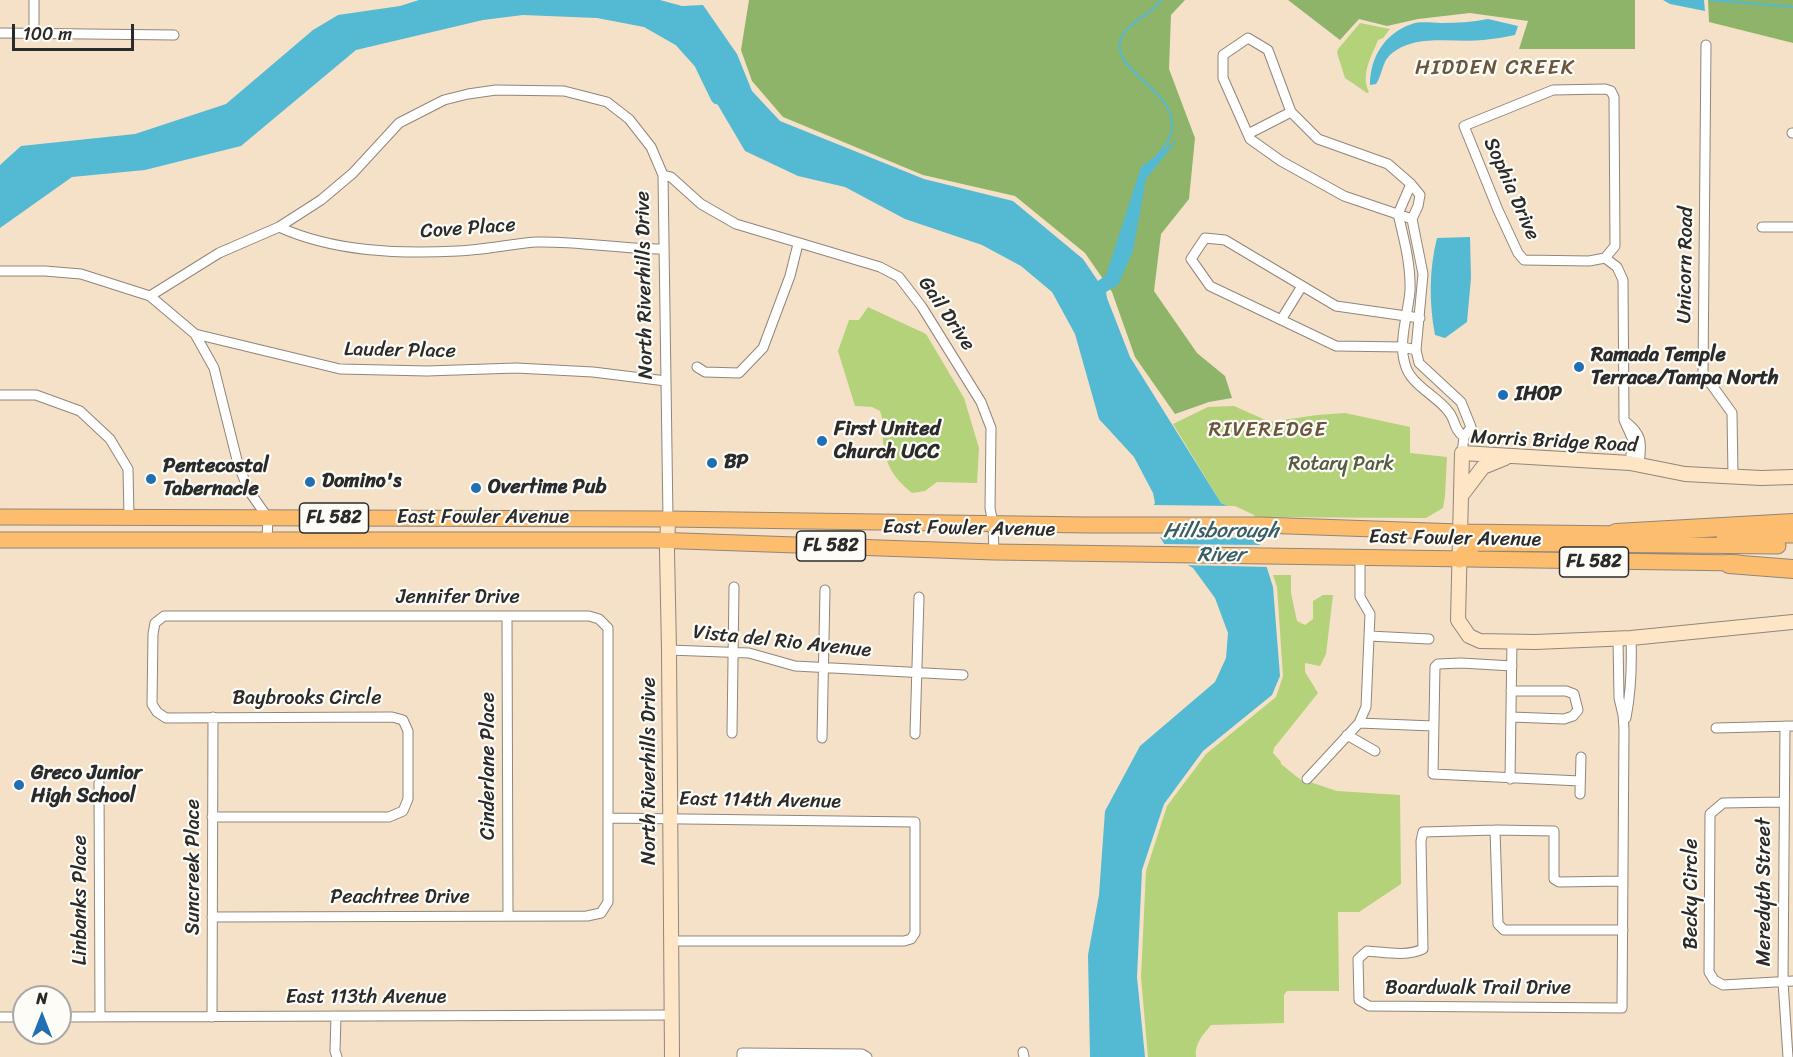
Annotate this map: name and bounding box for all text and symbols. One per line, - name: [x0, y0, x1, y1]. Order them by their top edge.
- scale bar: [15, 12, 136, 50]
- text: 100 m: [23, 18, 72, 50]
- district label: HIDDEN CREEK: [1415, 56, 1575, 82]
- street label: Sophia Drive: [1478, 134, 1544, 244]
- street label: North Riverhills Drive: [631, 191, 659, 379]
- street label: Unicorn Road: [1673, 206, 1699, 324]
- street label: Cove Place: [419, 214, 517, 244]
- street label: Gail Drive: [913, 272, 979, 356]
- street label: Lauder Place: [344, 338, 456, 364]
- place label: Ramada Temple Terrace/Tampa North: [1591, 344, 1779, 391]
- marker: Ramada Temple Terrace/Tampa North: [1572, 360, 1586, 374]
- place label: IHOP: [1515, 383, 1562, 407]
- marker: IHOP: [1496, 388, 1510, 402]
- place label: First United Church UCC: [834, 418, 940, 465]
- district label: RIVEREDGE: [1208, 418, 1328, 444]
- street label: Morris Bridge Road: [1470, 426, 1638, 458]
- marker: First United Church UCC: [815, 434, 829, 448]
- place label: BP: [724, 451, 748, 475]
- park label: Rotary Park: [1288, 453, 1394, 477]
- place label: Pentecostal Tabernacle: [163, 455, 269, 502]
- marker: BP: [705, 456, 719, 470]
- place label: Domino's: [322, 470, 401, 494]
- marker: Pentecostal Tabernacle: [144, 472, 158, 486]
- marker: Domino's: [303, 475, 317, 489]
- place label: Overtime Pub: [488, 476, 606, 500]
- marker: Overtime Pub: [469, 481, 483, 495]
- road number: FL 582: [300, 503, 368, 533]
- street label: East Fowler Avenue: [397, 506, 569, 530]
- street label: East Fowler Avenue: [883, 515, 1055, 543]
- water label: Hillsborough River: [1163, 519, 1279, 569]
- street label: East Fowler Avenue: [1369, 525, 1541, 553]
- road number: FL 582: [796, 531, 866, 561]
- road number: FL 582: [1560, 547, 1628, 577]
- street label: Jennifer Drive: [396, 586, 520, 610]
- street label: Vista del Rio Avenue: [692, 621, 872, 663]
- street label: North Riverhills Drive: [638, 677, 662, 865]
- street label: Baybrooks Circle: [232, 687, 382, 711]
- street label: Cinderlane Place: [477, 692, 501, 840]
- place label: Greco Junior High School: [31, 762, 142, 809]
- marker: Greco Junior High School: [12, 778, 26, 792]
- street label: East 114th Avenue: [679, 788, 841, 814]
- street label: Suncreek Place: [182, 799, 206, 935]
- street label: Meredyth Street: [1753, 818, 1777, 966]
- street label: Linbanks Place: [69, 835, 93, 965]
- street label: Becky Circle: [1680, 838, 1704, 950]
- street label: Peachtree Drive: [330, 886, 470, 910]
- street label: Boardwalk Trail Drive: [1385, 977, 1571, 1001]
- text: N: [36, 984, 48, 1013]
- north arrow: [12, 985, 72, 1045]
- street label: East 113th Avenue: [286, 986, 446, 1010]

